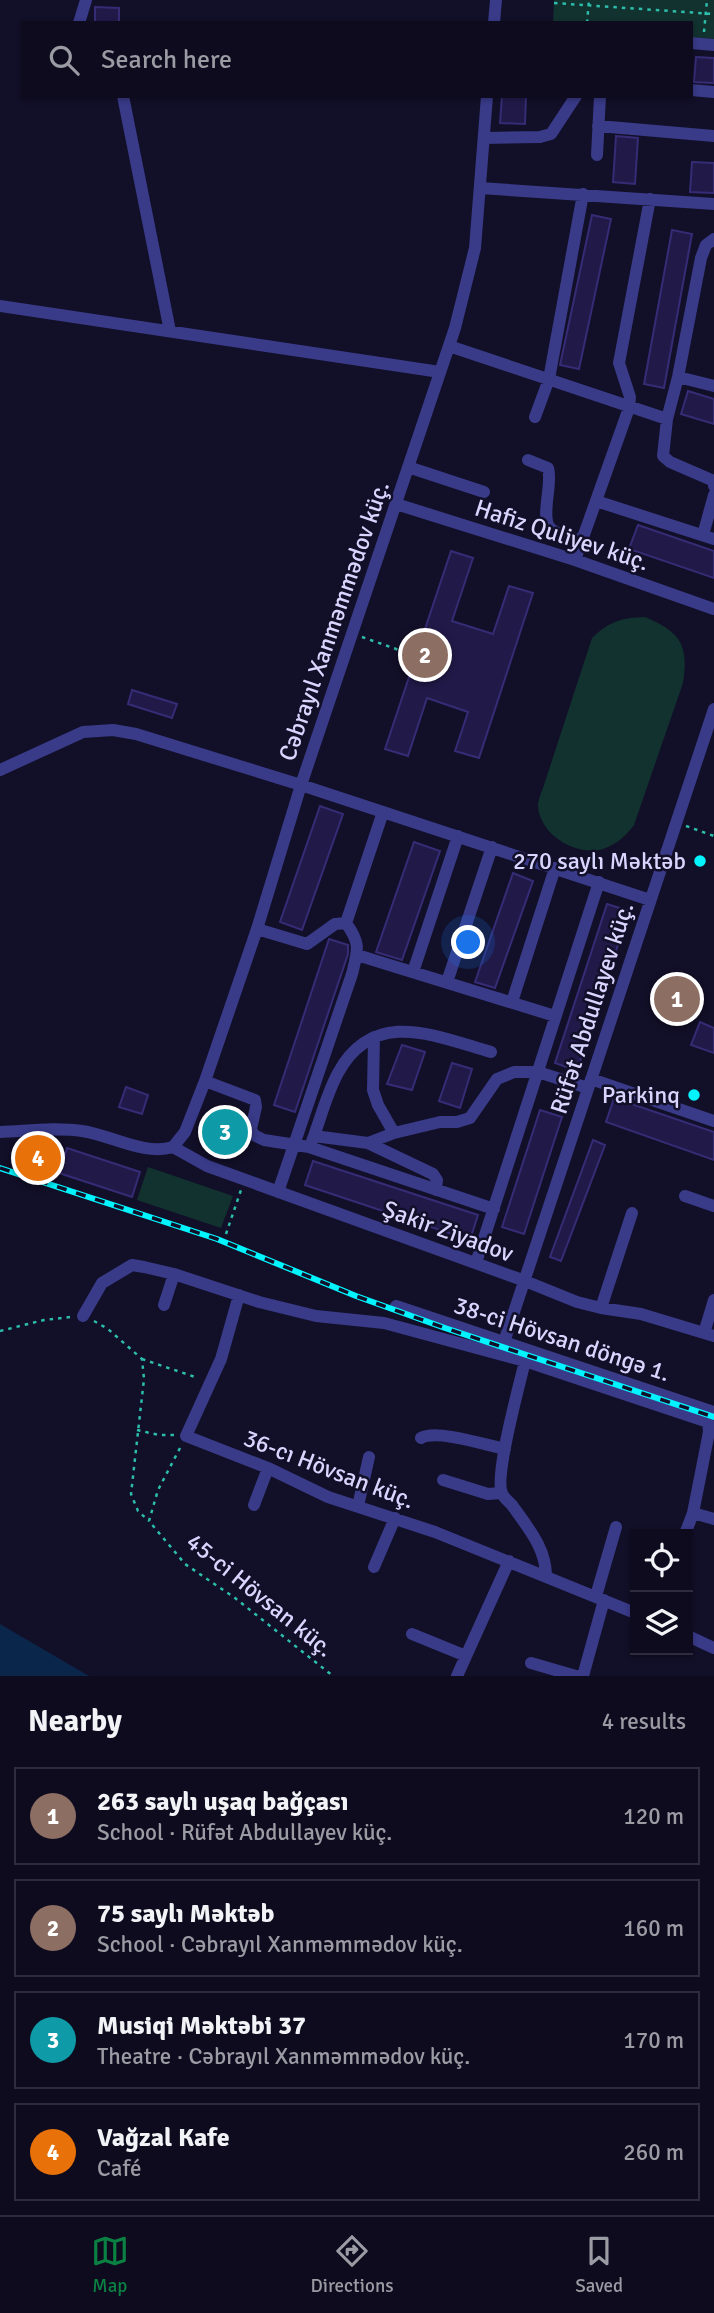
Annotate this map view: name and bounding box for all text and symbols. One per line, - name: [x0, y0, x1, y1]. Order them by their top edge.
- search box: [21, 21, 693, 98]
- icon: search: [45, 41, 83, 79]
- text: Search here: [101, 44, 232, 76]
- street label: Cəbrayıl Xanməmmədov küç.: [272, 477, 396, 765]
- street label: Hafiz Quliyev küç.: [471, 493, 653, 577]
- pin: 2: [402, 629, 448, 681]
- place label: 270 saylı Məktəb: [513, 846, 686, 876]
- marker: 270 saylı Məktəb: [692, 853, 708, 869]
- street label: Rüfət Abdullayev küç.: [544, 898, 640, 1118]
- your location: [451, 925, 485, 959]
- pin: 1: [654, 973, 700, 1025]
- place label: Parkinq: [602, 1080, 680, 1110]
- marker: Parkinq: [686, 1087, 702, 1103]
- pin: 3: [202, 1106, 248, 1158]
- pin: 4: [15, 1132, 61, 1184]
- street label: Şakir Ziyadov: [379, 1194, 517, 1268]
- street label: 38-ci Hövsan döngə 1.: [450, 1290, 674, 1388]
- street label: 36-cı Hövsan küç.: [239, 1423, 419, 1515]
- street label: 45-ci Hövsan küç.: [180, 1527, 340, 1663]
- map controls: [630, 1529, 693, 1655]
- button: locate: [630, 1529, 693, 1592]
- button: layers: [630, 1592, 693, 1655]
- text: Nearby: [28, 1703, 122, 1740]
- text: 4 results: [602, 1707, 686, 1736]
- text: 263 saylı uşaq bağçası: [97, 1786, 348, 1818]
- text: 1: [47, 1802, 59, 1831]
- text: 120 m: [623, 1802, 684, 1831]
- text: School · Rüfət Abdullayev küç.: [97, 1818, 392, 1847]
- text: 75 saylı Məktəb: [97, 1898, 274, 1930]
- text: 2: [47, 1914, 59, 1943]
- text: 160 m: [623, 1914, 684, 1943]
- text: School · Cəbrayıl Xanməmmədov küç.: [97, 1930, 463, 1959]
- text: Musiqi Məktəbi 37: [97, 2010, 306, 2042]
- text: 3: [47, 2026, 59, 2055]
- text: 170 m: [623, 2026, 684, 2055]
- text: Theatre · Cəbrayıl Xanməmmədov küç.: [97, 2042, 470, 2071]
- text: Vağzal Kafe: [97, 2122, 230, 2154]
- text: 4: [47, 2138, 59, 2167]
- text: 260 m: [623, 2138, 684, 2167]
- text: Café: [97, 2154, 141, 2183]
- tab: Map: [91, 2232, 129, 2298]
- tab: Directions: [311, 2232, 394, 2298]
- tab: Saved: [575, 2232, 623, 2298]

